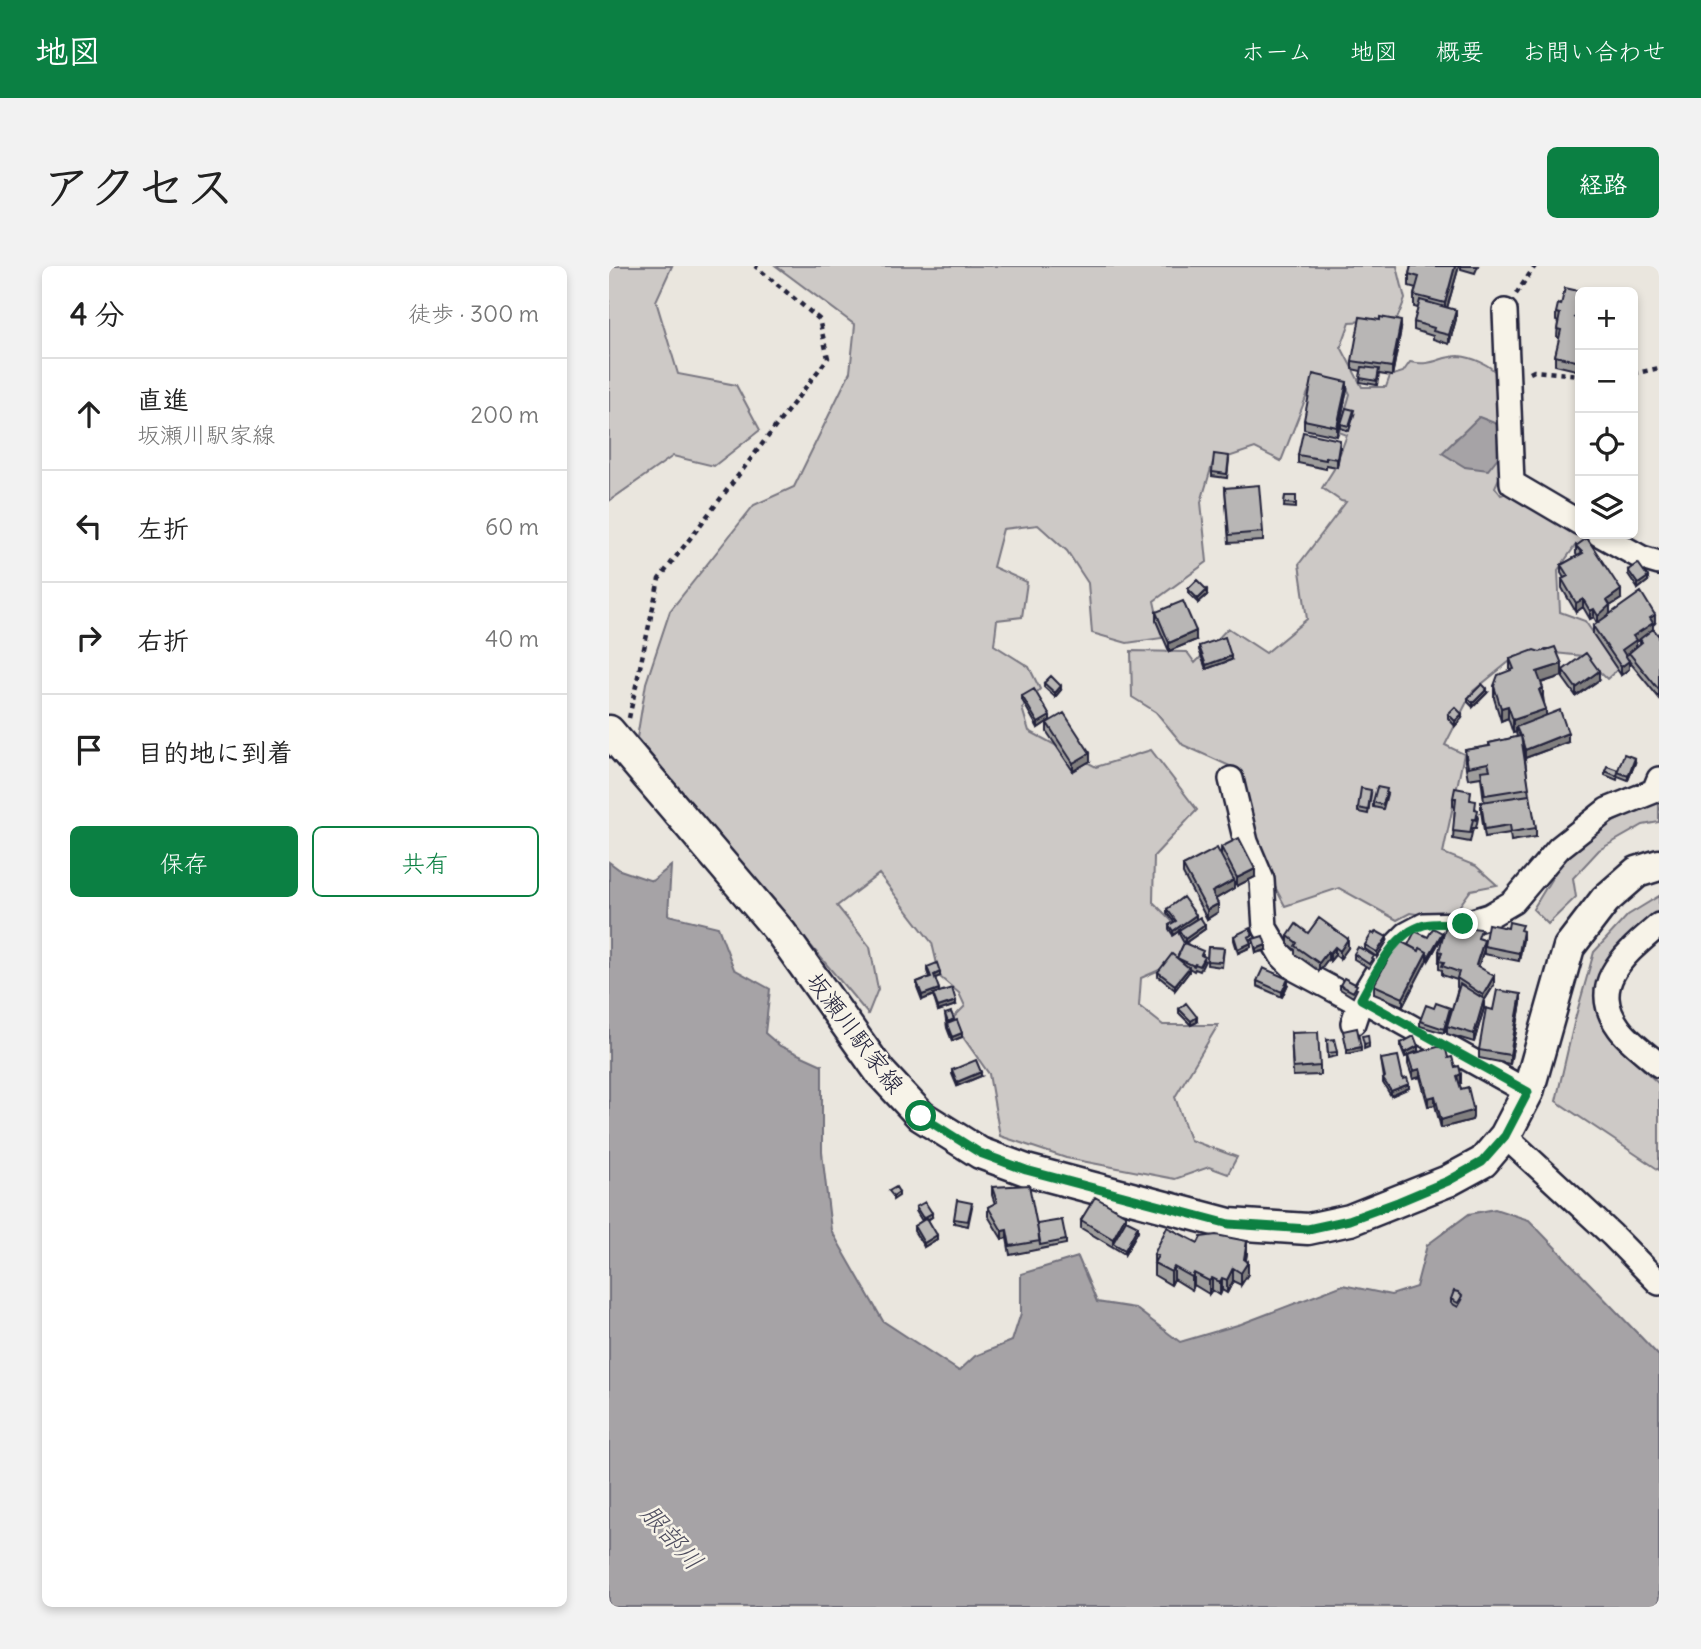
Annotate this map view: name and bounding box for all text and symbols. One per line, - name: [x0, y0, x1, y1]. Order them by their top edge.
- text: 地図: [35, 30, 101, 72]
- text: ホーム: [1241, 36, 1312, 66]
- text: 地図: [1350, 36, 1398, 66]
- text: 概要: [1436, 36, 1484, 66]
- text: お問い合わせ: [1522, 36, 1666, 66]
- button: 経路: [1547, 147, 1659, 218]
- text: アクセス: [42, 156, 235, 217]
- map controls: [1575, 287, 1638, 539]
- button: +: [1575, 287, 1638, 350]
- text: 4 分: [70, 295, 124, 333]
- text: 徒歩 · 300 m: [408, 299, 539, 328]
- button: −: [1575, 350, 1638, 413]
- text: 直進: [137, 383, 189, 416]
- icon: ahead: [70, 395, 108, 433]
- text: 200 m: [470, 400, 539, 429]
- button: locate: [1575, 413, 1638, 476]
- text: 坂瀬川駅家線: [137, 420, 275, 449]
- button: layers: [1575, 476, 1638, 539]
- icon: left: [70, 507, 108, 545]
- text: 左折: [137, 512, 189, 545]
- text: 60 m: [485, 512, 539, 541]
- icon: right: [70, 619, 108, 657]
- text: 右折: [137, 624, 189, 657]
- text: 40 m: [485, 624, 539, 653]
- icon: arrive: [70, 731, 108, 769]
- text: 目的地に到着: [137, 736, 293, 769]
- button: 保存: [70, 826, 298, 897]
- button: 共有: [312, 826, 539, 897]
- route end: [1447, 908, 1478, 939]
- street label: 坂瀬川駅家線: [800, 966, 911, 1099]
- route start: [905, 1100, 936, 1131]
- water label: 服部川: [634, 1497, 711, 1577]

